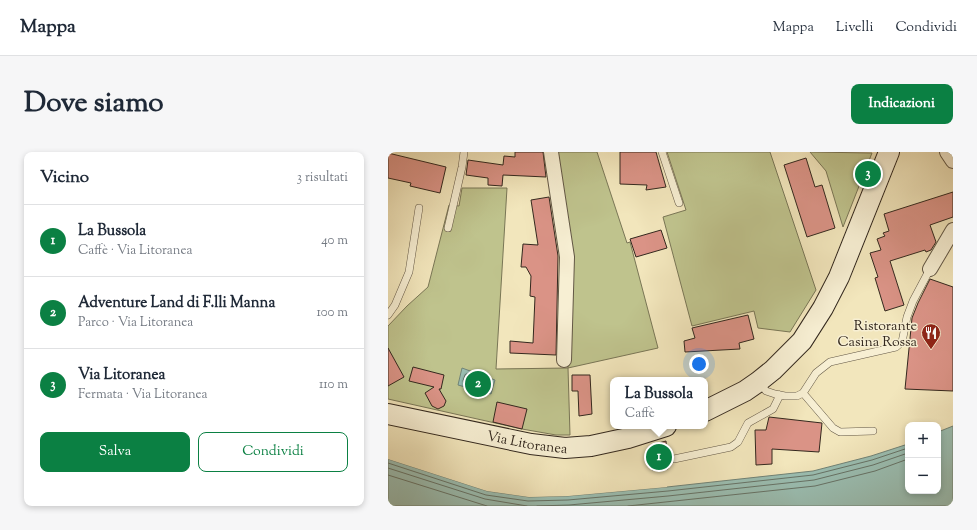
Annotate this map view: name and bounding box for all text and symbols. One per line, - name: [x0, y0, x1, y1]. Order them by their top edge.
- text: Mappa: [20, 14, 76, 41]
- text: Mappa: [773, 18, 814, 38]
- text: Livelli: [836, 18, 873, 38]
- text: Condividi: [895, 18, 957, 38]
- text: Dove siamo: [24, 84, 164, 124]
- button: Indicazioni: [851, 84, 953, 124]
- pin: 3: [855, 159, 881, 189]
- text: Vicino: [40, 166, 89, 190]
- text: 3 risultati: [297, 169, 348, 187]
- text: La Bussola: [78, 221, 146, 242]
- text: 1: [51, 232, 55, 250]
- text: 40 m: [321, 232, 348, 250]
- text: Caffè · Via Litoranea: [78, 242, 192, 260]
- text: Adventure Land di F.lli Manna: [78, 293, 275, 314]
- text: 2: [50, 304, 56, 322]
- text: 100 m: [316, 304, 348, 322]
- text: Parco · Via Litoranea: [78, 314, 193, 332]
- place label: Ristorante Casina Rossa: [838, 317, 918, 353]
- restaurant icon: Ristorante Casina Rossa: [920, 322, 942, 350]
- your location: [689, 354, 709, 374]
- text: Via Litoranea: [78, 365, 165, 386]
- pin: 2: [465, 369, 491, 399]
- text: 3: [50, 376, 56, 394]
- text: 110 m: [319, 376, 348, 394]
- popup: [610, 377, 708, 429]
- text: La Bussola: [625, 384, 693, 405]
- text: Fermata · Via Litoranea: [78, 386, 207, 404]
- text: Caffè: [625, 405, 655, 423]
- map controls: [905, 422, 941, 494]
- button: +: [905, 422, 941, 458]
- street label: Via Litoranea: [485, 427, 569, 460]
- button: Salva: [40, 432, 190, 472]
- button: Condividi: [198, 432, 348, 472]
- pin: 1: [646, 442, 672, 472]
- button: −: [905, 458, 941, 494]

